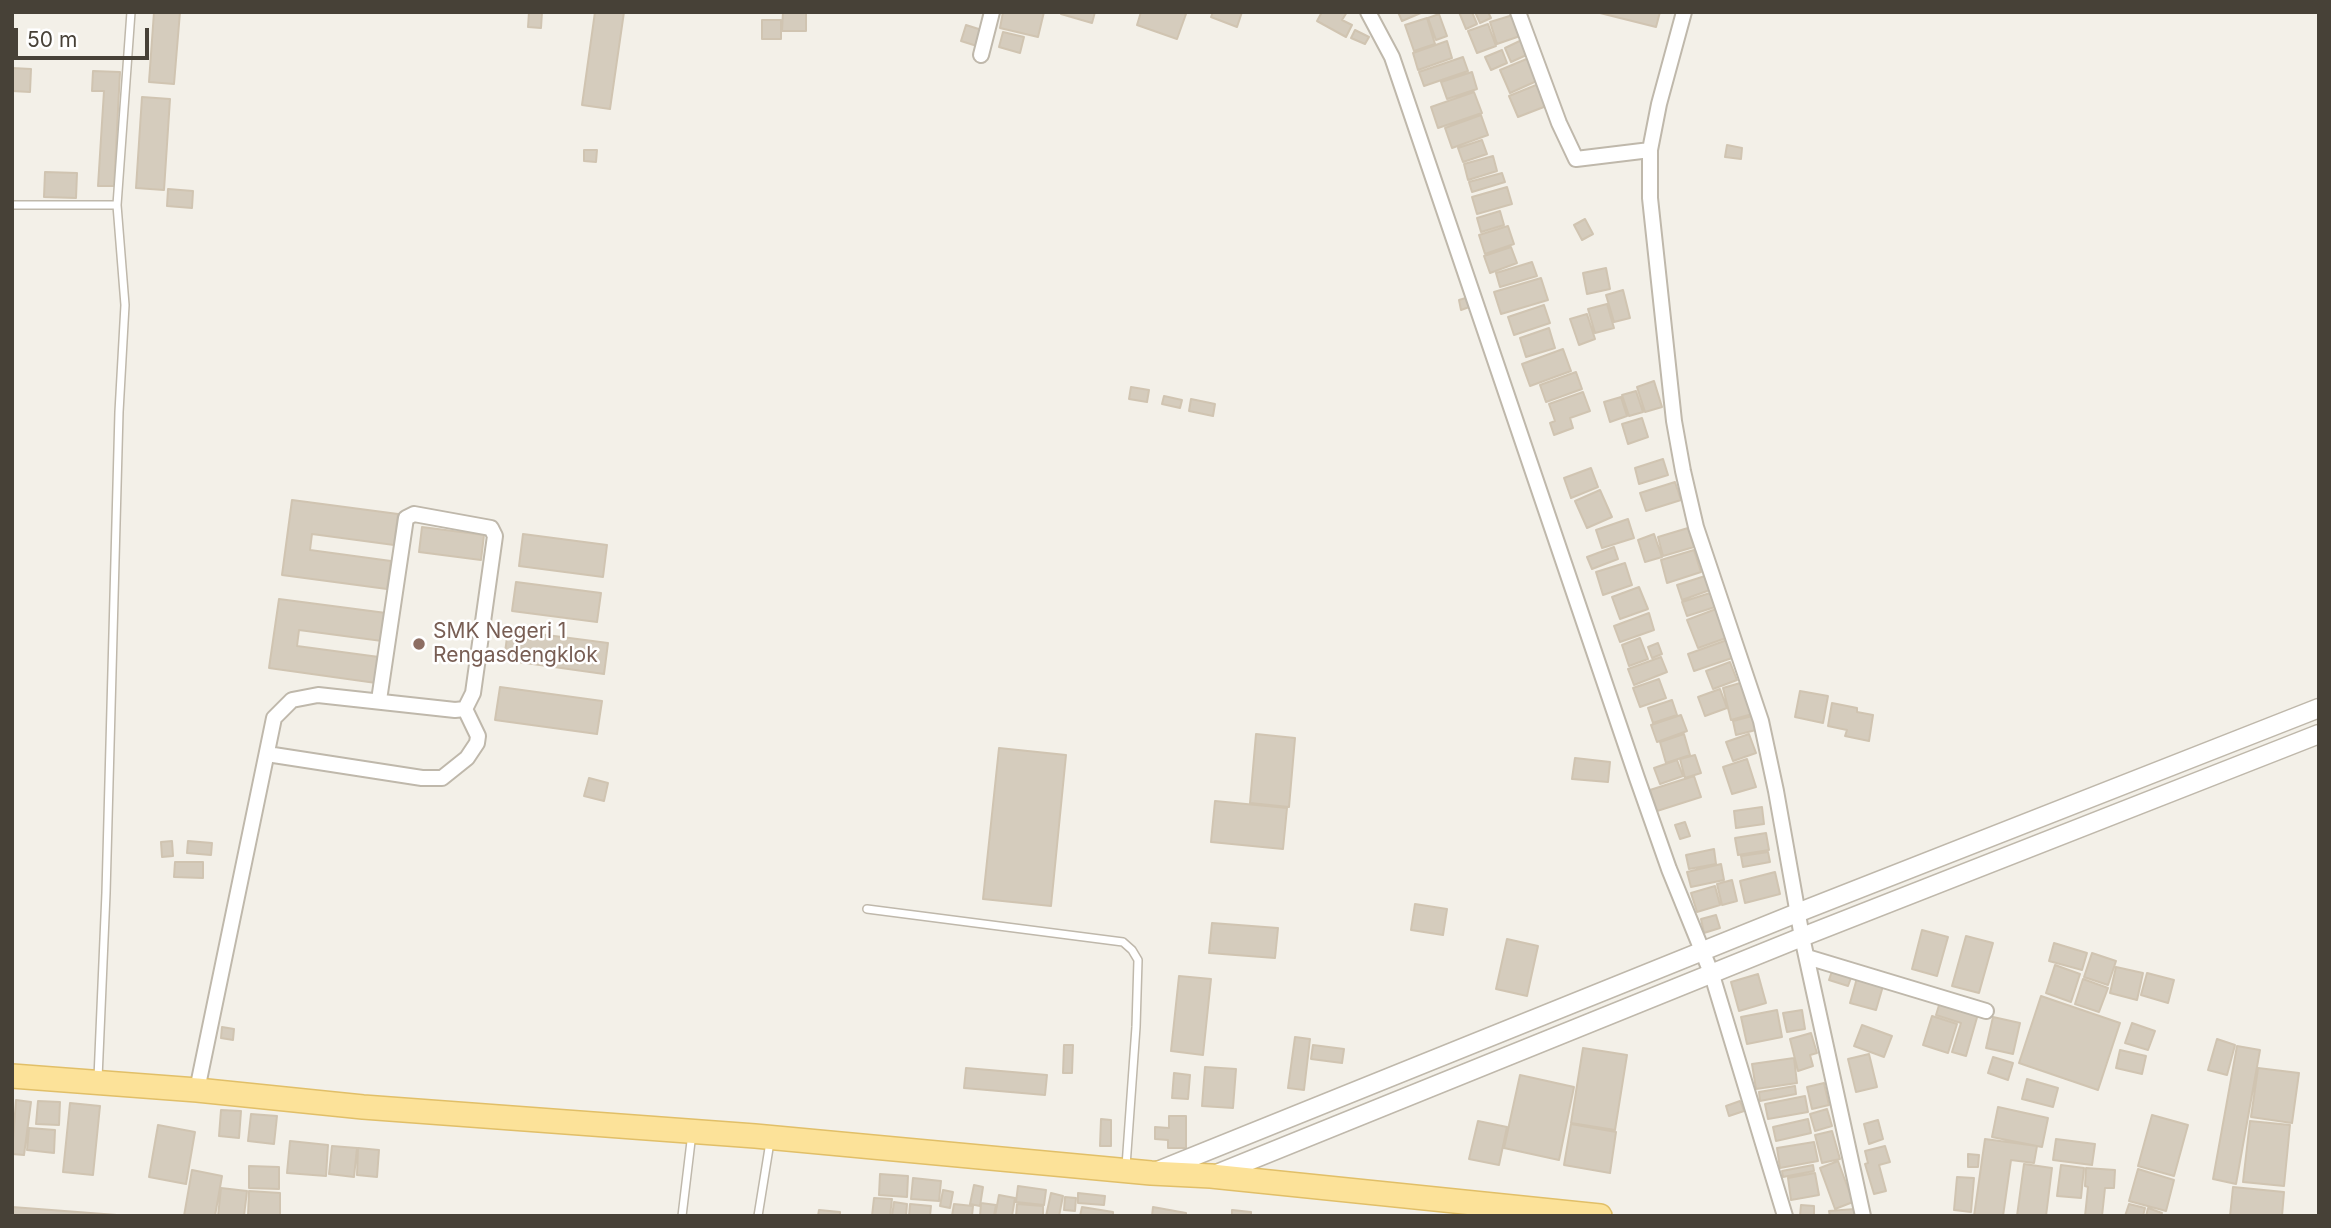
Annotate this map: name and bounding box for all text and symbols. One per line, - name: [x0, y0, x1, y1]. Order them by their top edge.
- scale bar: [18, 14, 152, 58]
- text: 50 m: [27, 27, 77, 52]
- place label: SMK Negeri 1 Rengasdengklok: [433, 619, 598, 669]
- marker: SMK Negeri 1 Rengasdengklok: [411, 636, 427, 652]

